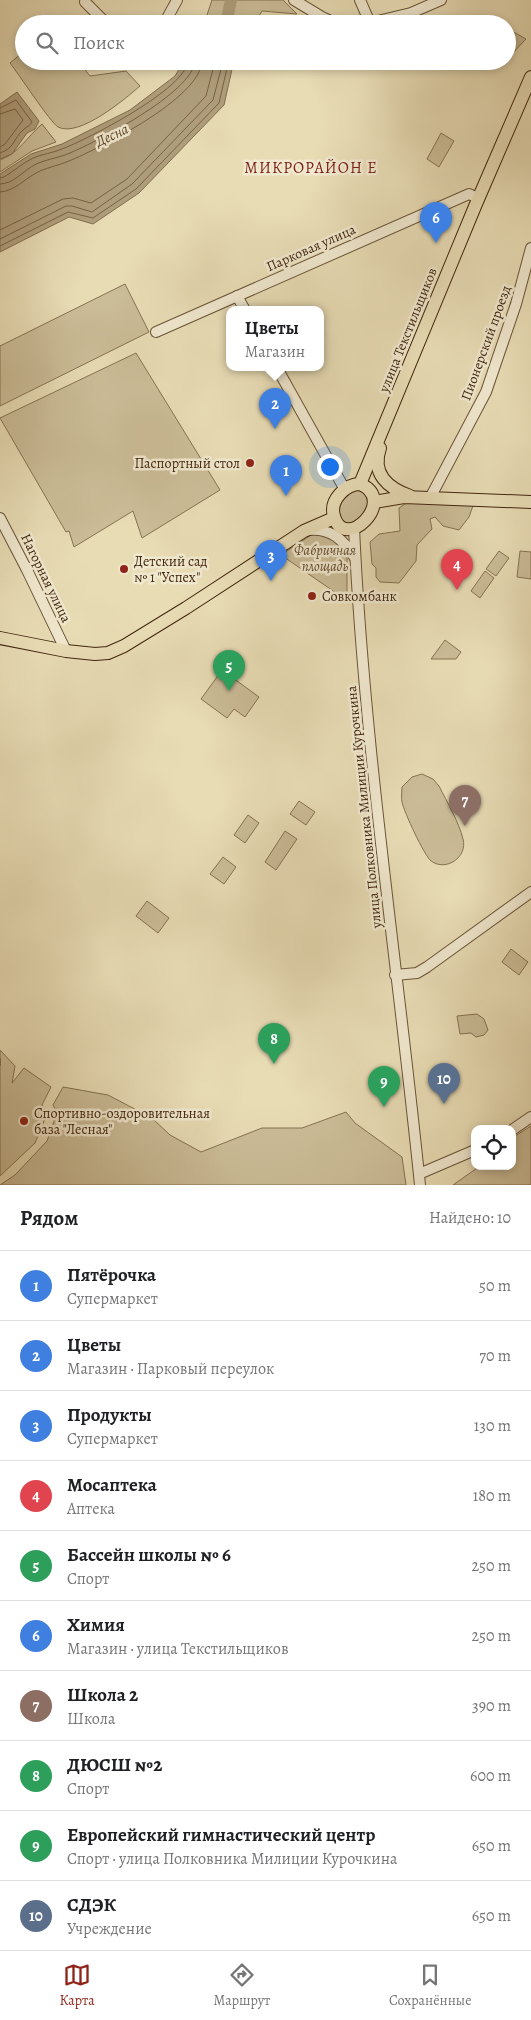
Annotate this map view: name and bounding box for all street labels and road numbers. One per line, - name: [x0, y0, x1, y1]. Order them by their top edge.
- street label: Парковая улица: [263, 220, 359, 276]
- street label: улица Текстильщиков: [374, 265, 442, 396]
- street label: Пионерский проезд: [456, 283, 516, 403]
- street label: Нагорная улица: [16, 530, 76, 626]
- street label: улица Полковника Милиции Курочкина: [342, 684, 386, 930]

